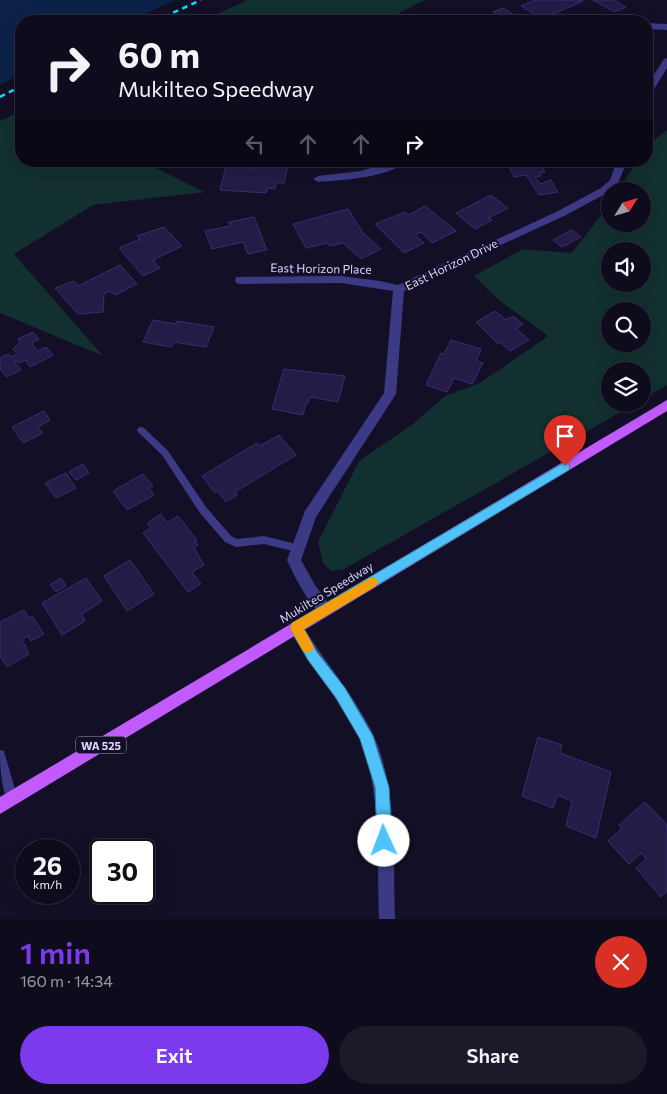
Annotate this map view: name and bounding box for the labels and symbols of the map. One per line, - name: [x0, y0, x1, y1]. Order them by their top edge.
- north arrow: [601, 182, 651, 232]
- street label: East Horizon Drive: [402, 235, 500, 293]
- street label: East Horizon Place: [270, 260, 372, 276]
- pin: [544, 415, 586, 466]
- street label: Mukilteo Speedway: [277, 558, 375, 626]
- road number: WA 525: [76, 736, 126, 754]
- position arrow: [357, 814, 409, 866]
- speed limit sign: 30: [90, 839, 155, 904]

